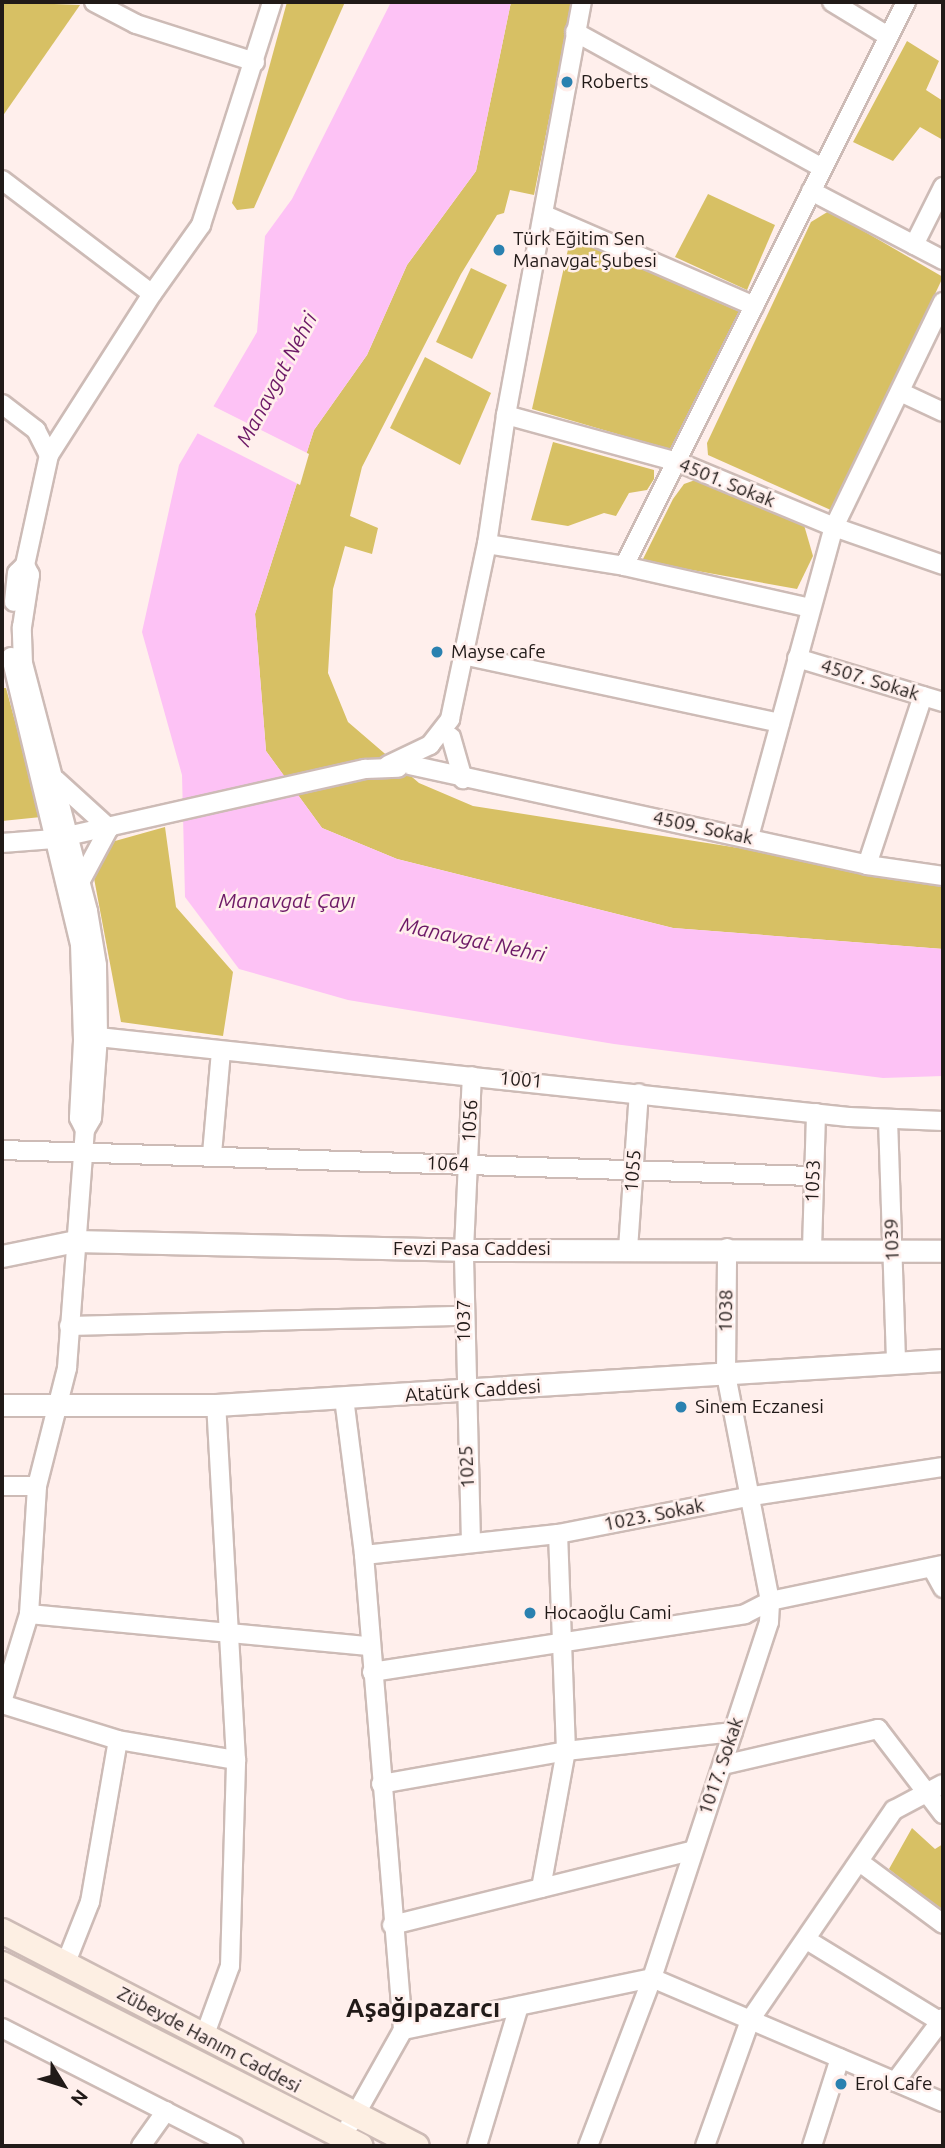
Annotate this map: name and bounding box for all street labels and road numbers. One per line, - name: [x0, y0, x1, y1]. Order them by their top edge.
- street label: 4501. Sokak: [675, 453, 779, 513]
- street label: 4507. Sokak: [818, 654, 922, 706]
- street label: 4509. Sokak: [651, 806, 755, 850]
- street label: 1001: [499, 1067, 543, 1093]
- street label: 1056: [457, 1099, 483, 1143]
- street label: 1055: [620, 1149, 646, 1193]
- street label: 1064: [426, 1152, 470, 1176]
- street label: 1053: [801, 1159, 825, 1203]
- street label: 1039: [880, 1218, 904, 1262]
- street label: Fevzi Pasa Caddesi: [393, 1238, 551, 1260]
- street label: 1038: [714, 1289, 738, 1333]
- street label: 1037: [453, 1300, 475, 1342]
- street label: Atatürk Caddesi: [404, 1375, 542, 1407]
- street label: 1025: [454, 1445, 480, 1489]
- street label: 1023. Sokak: [602, 1494, 706, 1536]
- street label: 1017. Sokak: [694, 1714, 748, 1818]
- street label: Zübeyde Hanım Caddesi: [113, 1982, 305, 2098]

